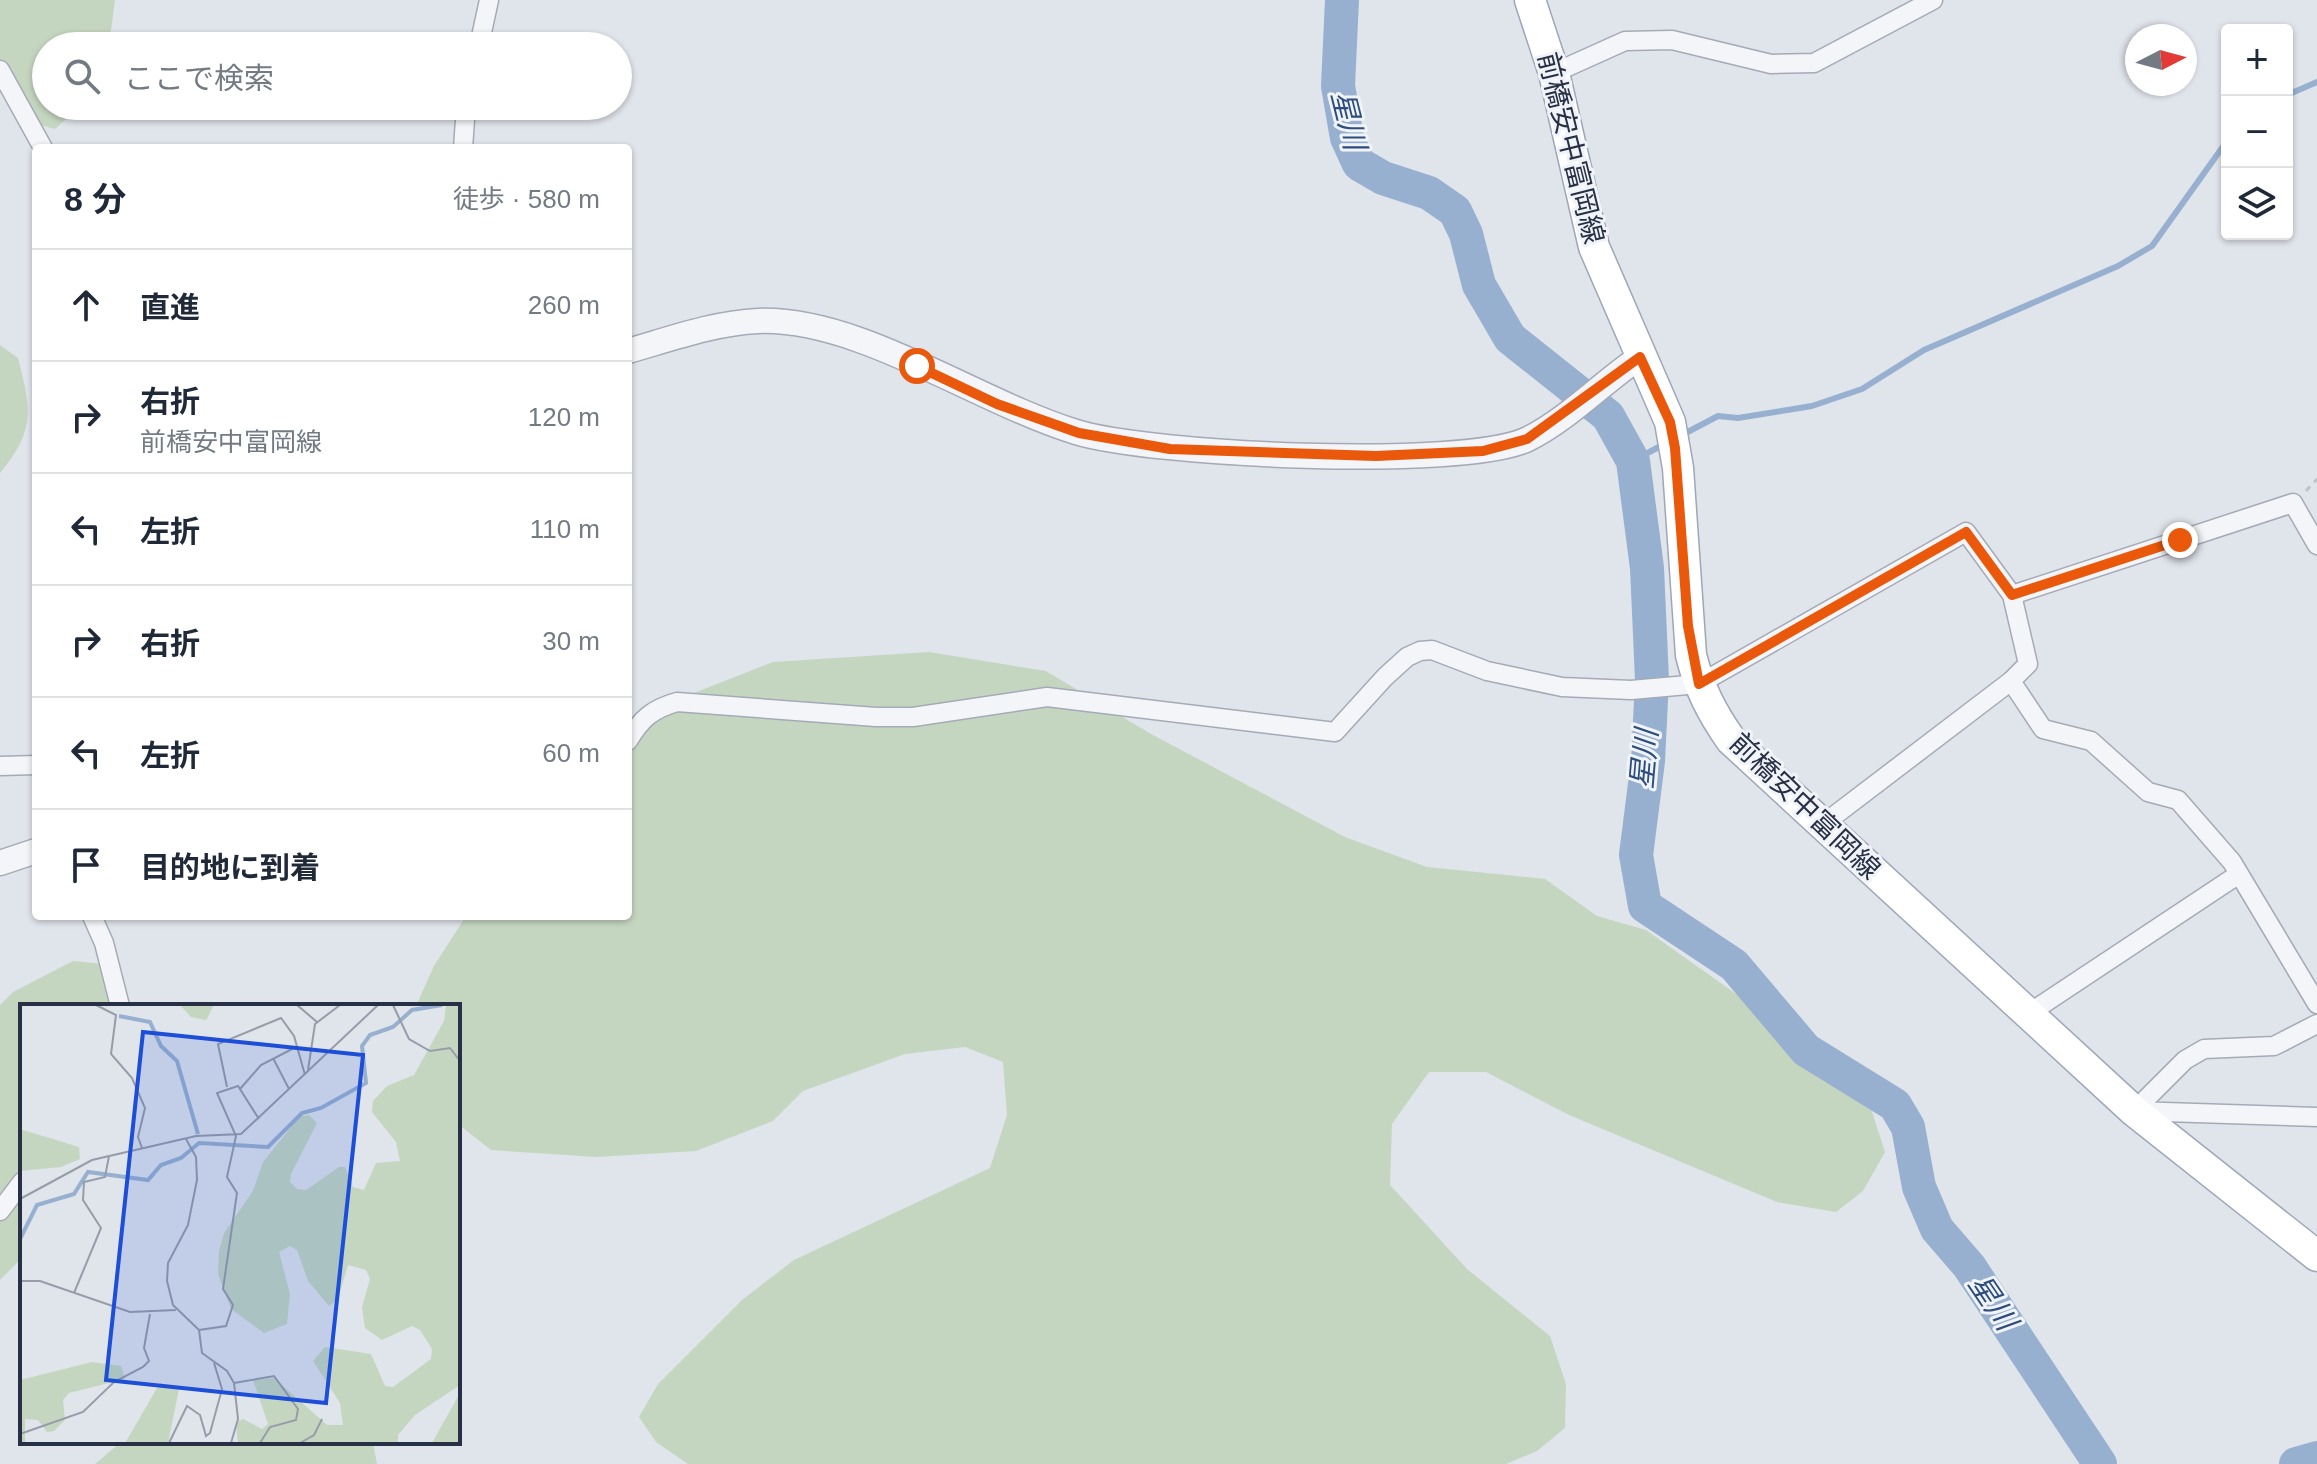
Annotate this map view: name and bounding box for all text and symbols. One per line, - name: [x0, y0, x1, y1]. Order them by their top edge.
- north arrow: [2125, 24, 2197, 96]
- map controls: [2221, 24, 2293, 240]
- button: +: [2221, 24, 2293, 96]
- search box: [32, 32, 632, 120]
- street label: 前橋安中富岡線: [1532, 49, 1610, 247]
- icon: search: [60, 54, 104, 98]
- text: ここで検索: [124, 62, 274, 95]
- water label: 星川: [1326, 87, 1373, 156]
- button: −: [2221, 96, 2293, 168]
- button: layers: [2221, 168, 2293, 240]
- text: 8 分: [64, 180, 126, 218]
- text: 徒歩 · 580 m: [453, 184, 600, 214]
- icon: ahead: [64, 283, 108, 327]
- text: 260 m: [528, 290, 600, 320]
- text: 直進: [140, 291, 200, 324]
- route start: [899, 348, 935, 384]
- text: 右折: [140, 385, 200, 418]
- icon: right: [64, 395, 108, 439]
- text: 120 m: [528, 402, 600, 432]
- text: 前橋安中富岡線: [140, 427, 322, 457]
- icon: left: [64, 507, 108, 551]
- text: 110 m: [530, 514, 600, 544]
- text: 左折: [140, 515, 200, 548]
- route end: [2162, 522, 2198, 558]
- icon: right: [64, 619, 108, 663]
- text: 30 m: [542, 626, 600, 656]
- text: 右折: [140, 627, 200, 660]
- water label: 星川: [1625, 725, 1663, 790]
- street label: 前橋安中富岡線: [1724, 727, 1886, 885]
- icon: left: [64, 731, 108, 775]
- text: 60 m: [542, 738, 600, 768]
- text: 左折: [140, 739, 200, 772]
- icon: arrive: [64, 843, 108, 887]
- text: 目的地に到着: [140, 851, 320, 884]
- inset map: [20, 1004, 460, 1444]
- water label: 星川: [1963, 1268, 2025, 1339]

